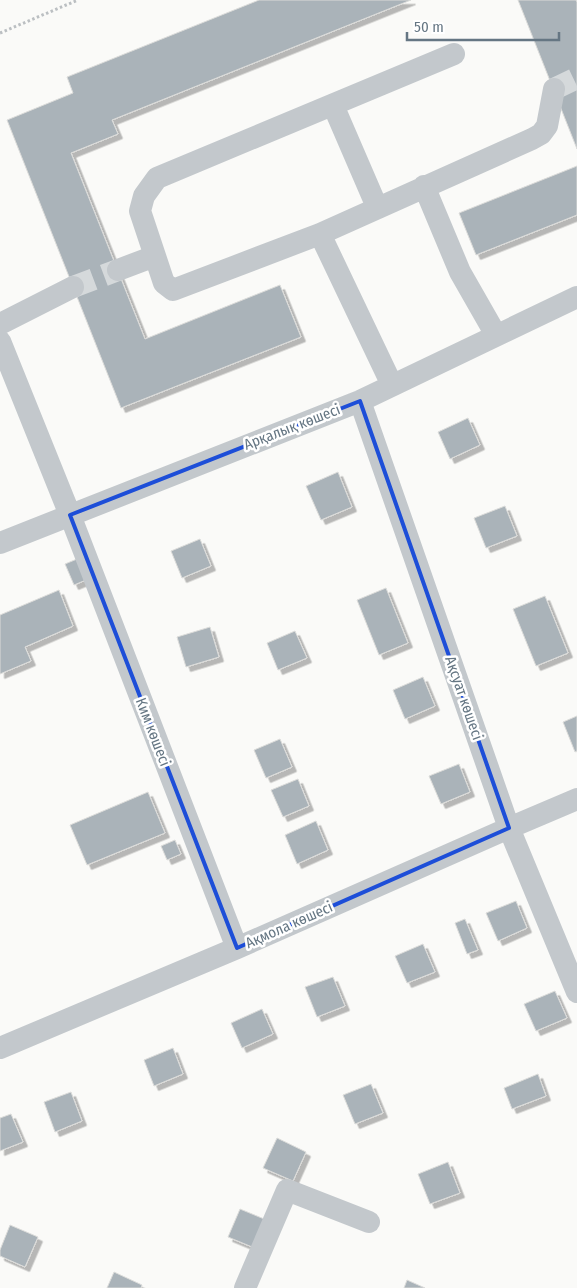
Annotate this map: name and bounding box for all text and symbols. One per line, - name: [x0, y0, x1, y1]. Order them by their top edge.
- scale bar: [407, 10, 560, 42]
- text: 50 m: [414, 18, 444, 36]
- street label: Арқалық көшесі: [241, 400, 343, 454]
- street label: Ақсуат көшесі: [441, 654, 487, 742]
- street label: Ким көшесі: [132, 695, 174, 769]
- street label: Ақмола көшесі: [243, 898, 335, 952]

